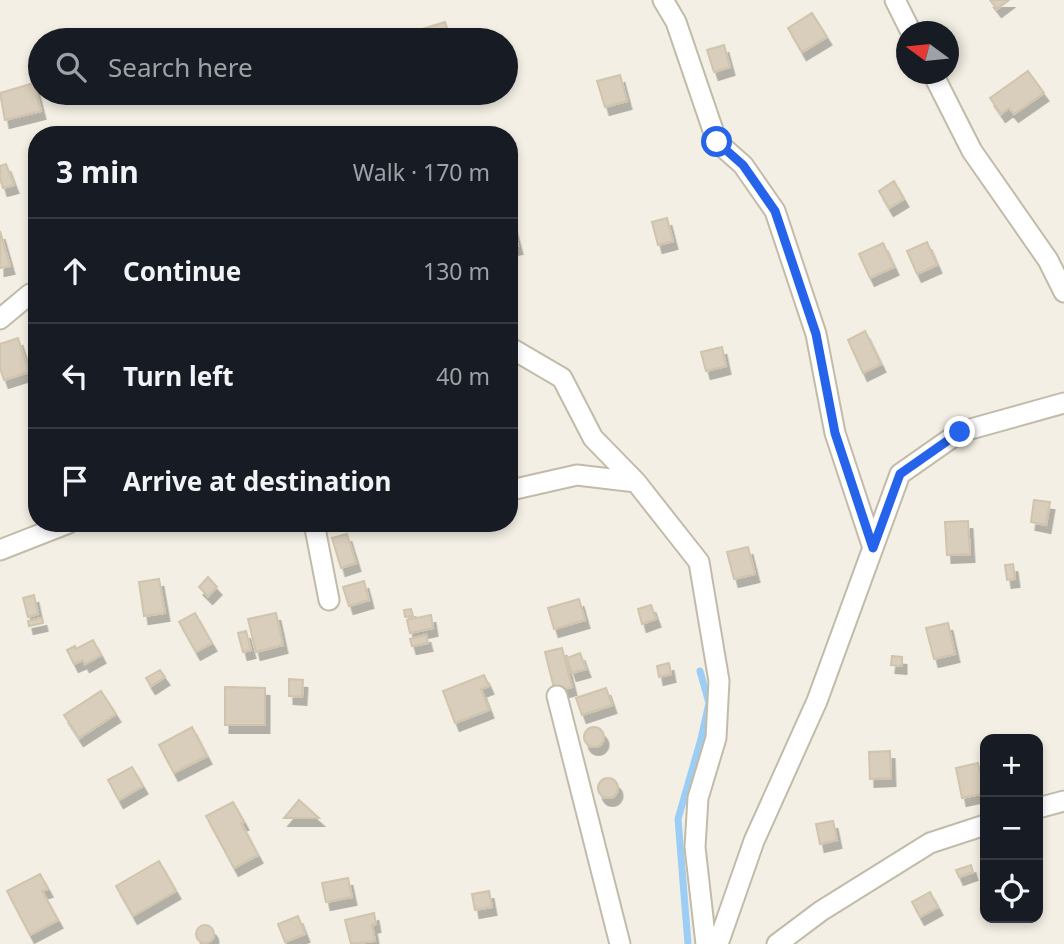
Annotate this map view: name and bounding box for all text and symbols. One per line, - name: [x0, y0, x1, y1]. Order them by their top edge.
- north arrow: [896, 21, 959, 84]
- search box: [28, 28, 518, 105]
- icon: search: [52, 48, 90, 86]
- text: Search here: [108, 49, 253, 85]
- route start: [701, 126, 732, 157]
- text: 3 min: [56, 151, 139, 192]
- text: Walk · 170 m: [353, 156, 490, 188]
- icon: ahead: [56, 252, 94, 290]
- text: Continue: [123, 253, 241, 289]
- text: 130 m: [423, 255, 490, 287]
- icon: left: [56, 357, 94, 395]
- text: Turn left: [123, 358, 234, 394]
- text: 40 m: [436, 360, 490, 392]
- route end: [944, 416, 975, 447]
- icon: arrive: [56, 462, 94, 500]
- text: Arrive at destination: [123, 463, 392, 499]
- map controls: [980, 734, 1043, 923]
- button: +: [980, 734, 1043, 797]
- button: −: [980, 797, 1043, 860]
- button: locate: [980, 860, 1043, 923]

